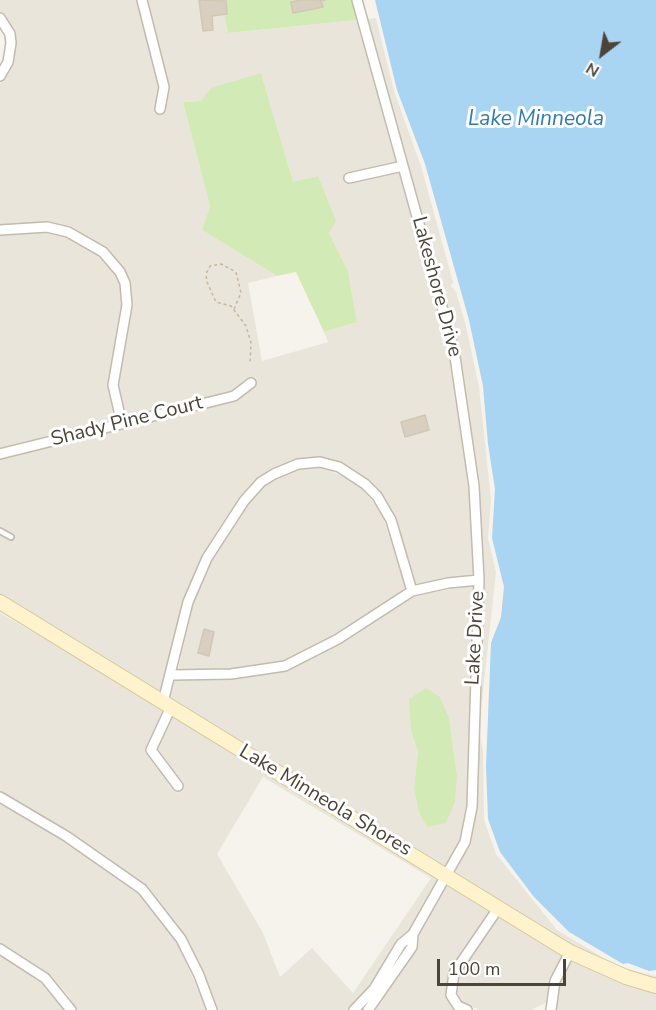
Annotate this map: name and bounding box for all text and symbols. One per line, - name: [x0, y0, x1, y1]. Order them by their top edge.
- north arrow: [572, 24, 632, 84]
- text: N: [582, 57, 604, 82]
- water label: Lake Minneola: [468, 107, 604, 133]
- street label: Lakeshore Drive: [406, 214, 466, 360]
- street label: Shady Pine Court: [49, 392, 205, 452]
- street label: Lake Drive: [462, 590, 490, 686]
- street label: Lake Minneola Shores: [234, 740, 416, 862]
- scale bar: [440, 947, 569, 985]
- text: 100 m: [448, 957, 500, 981]

